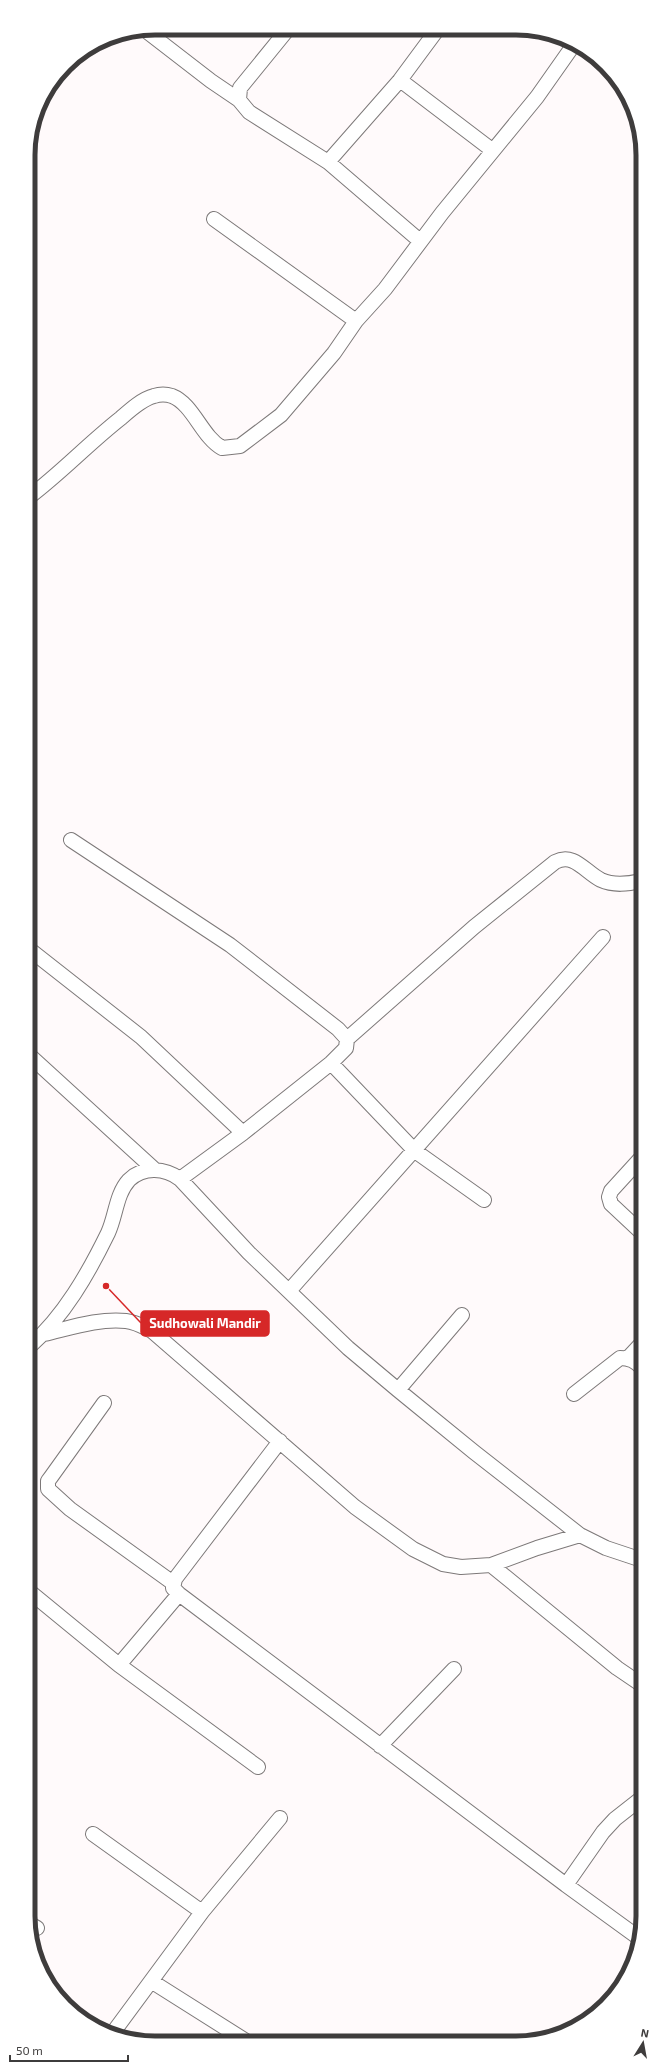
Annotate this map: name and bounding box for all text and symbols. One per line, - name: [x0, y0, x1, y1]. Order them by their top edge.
- callout: Sudhowali Mandir: [141, 1311, 269, 1336]
- text: Sudhowali Mandir: [149, 1315, 261, 1331]
- north arrow: [623, 2023, 663, 2063]
- text: N: [640, 2026, 650, 2040]
- scale bar: [10, 2037, 128, 2063]
- text: 50 m: [16, 2043, 43, 2057]

